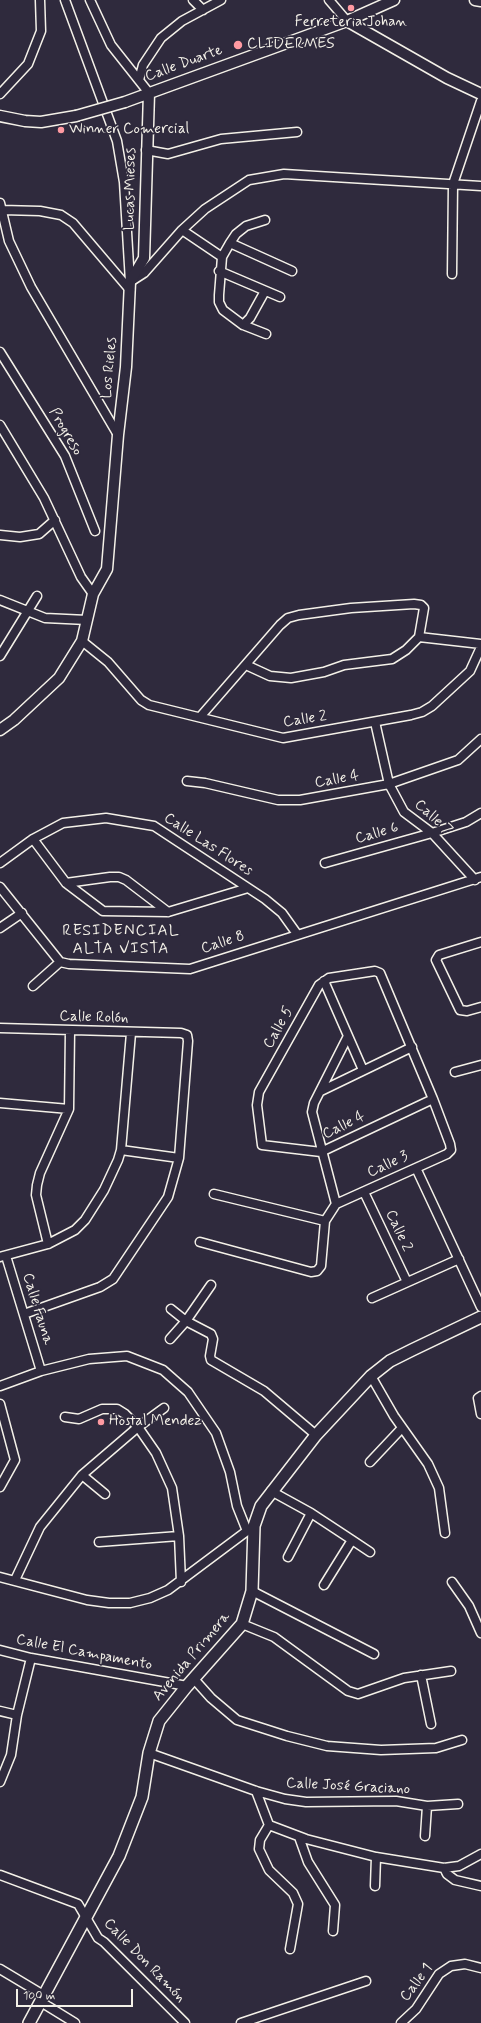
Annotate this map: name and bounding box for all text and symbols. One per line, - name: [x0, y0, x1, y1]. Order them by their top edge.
- marker: Ferreteria Johan: [346, 3, 356, 13]
- place label: Ferreteria Johan: [295, 14, 407, 32]
- place label: CLIDERMES: [247, 36, 335, 54]
- marker: CLIDERMES: [232, 39, 244, 51]
- street label: Calle Duarte: [143, 42, 225, 86]
- place label: Winner Comercial: [69, 121, 189, 139]
- marker: Winner Comercial: [56, 125, 66, 135]
- street label: Lucas Mieses: [121, 147, 141, 231]
- street label: Los Rieles: [98, 336, 122, 400]
- street label: Progreso: [44, 405, 86, 459]
- street label: Calle 2: [282, 708, 328, 732]
- street label: Calle 4: [313, 767, 361, 793]
- street label: Calle 7: [410, 796, 456, 840]
- street label: Calle Las Flores: [160, 810, 256, 880]
- street label: Calle 6: [353, 819, 401, 849]
- district label: RESIDENCIAL ALTA VISTA: [63, 922, 179, 960]
- street label: Calle 8: [199, 928, 247, 958]
- street label: Calle 5: [260, 1004, 298, 1052]
- street label: Calle Rolón: [59, 1008, 129, 1028]
- street label: Calle 4: [320, 1108, 368, 1144]
- street label: Calle 3: [365, 1148, 411, 1182]
- street label: Calle 2: [381, 1207, 415, 1255]
- street label: Calle Fauna: [18, 1271, 56, 1347]
- place label: Hostal Mendez: [109, 1413, 202, 1431]
- marker: Hostal Mendez: [96, 1417, 106, 1427]
- street label: Avenida Primera: [149, 1609, 235, 1705]
- street label: Calle El Campamento: [14, 1631, 154, 1675]
- street label: Calle José Graciano: [286, 1775, 410, 1799]
- street label: Calle Don Ramón: [99, 1915, 189, 2007]
- street label: Calle 1: [397, 1960, 437, 2006]
- scale bar: [18, 1981, 135, 2007]
- text: 100 m: [23, 1988, 55, 2004]

